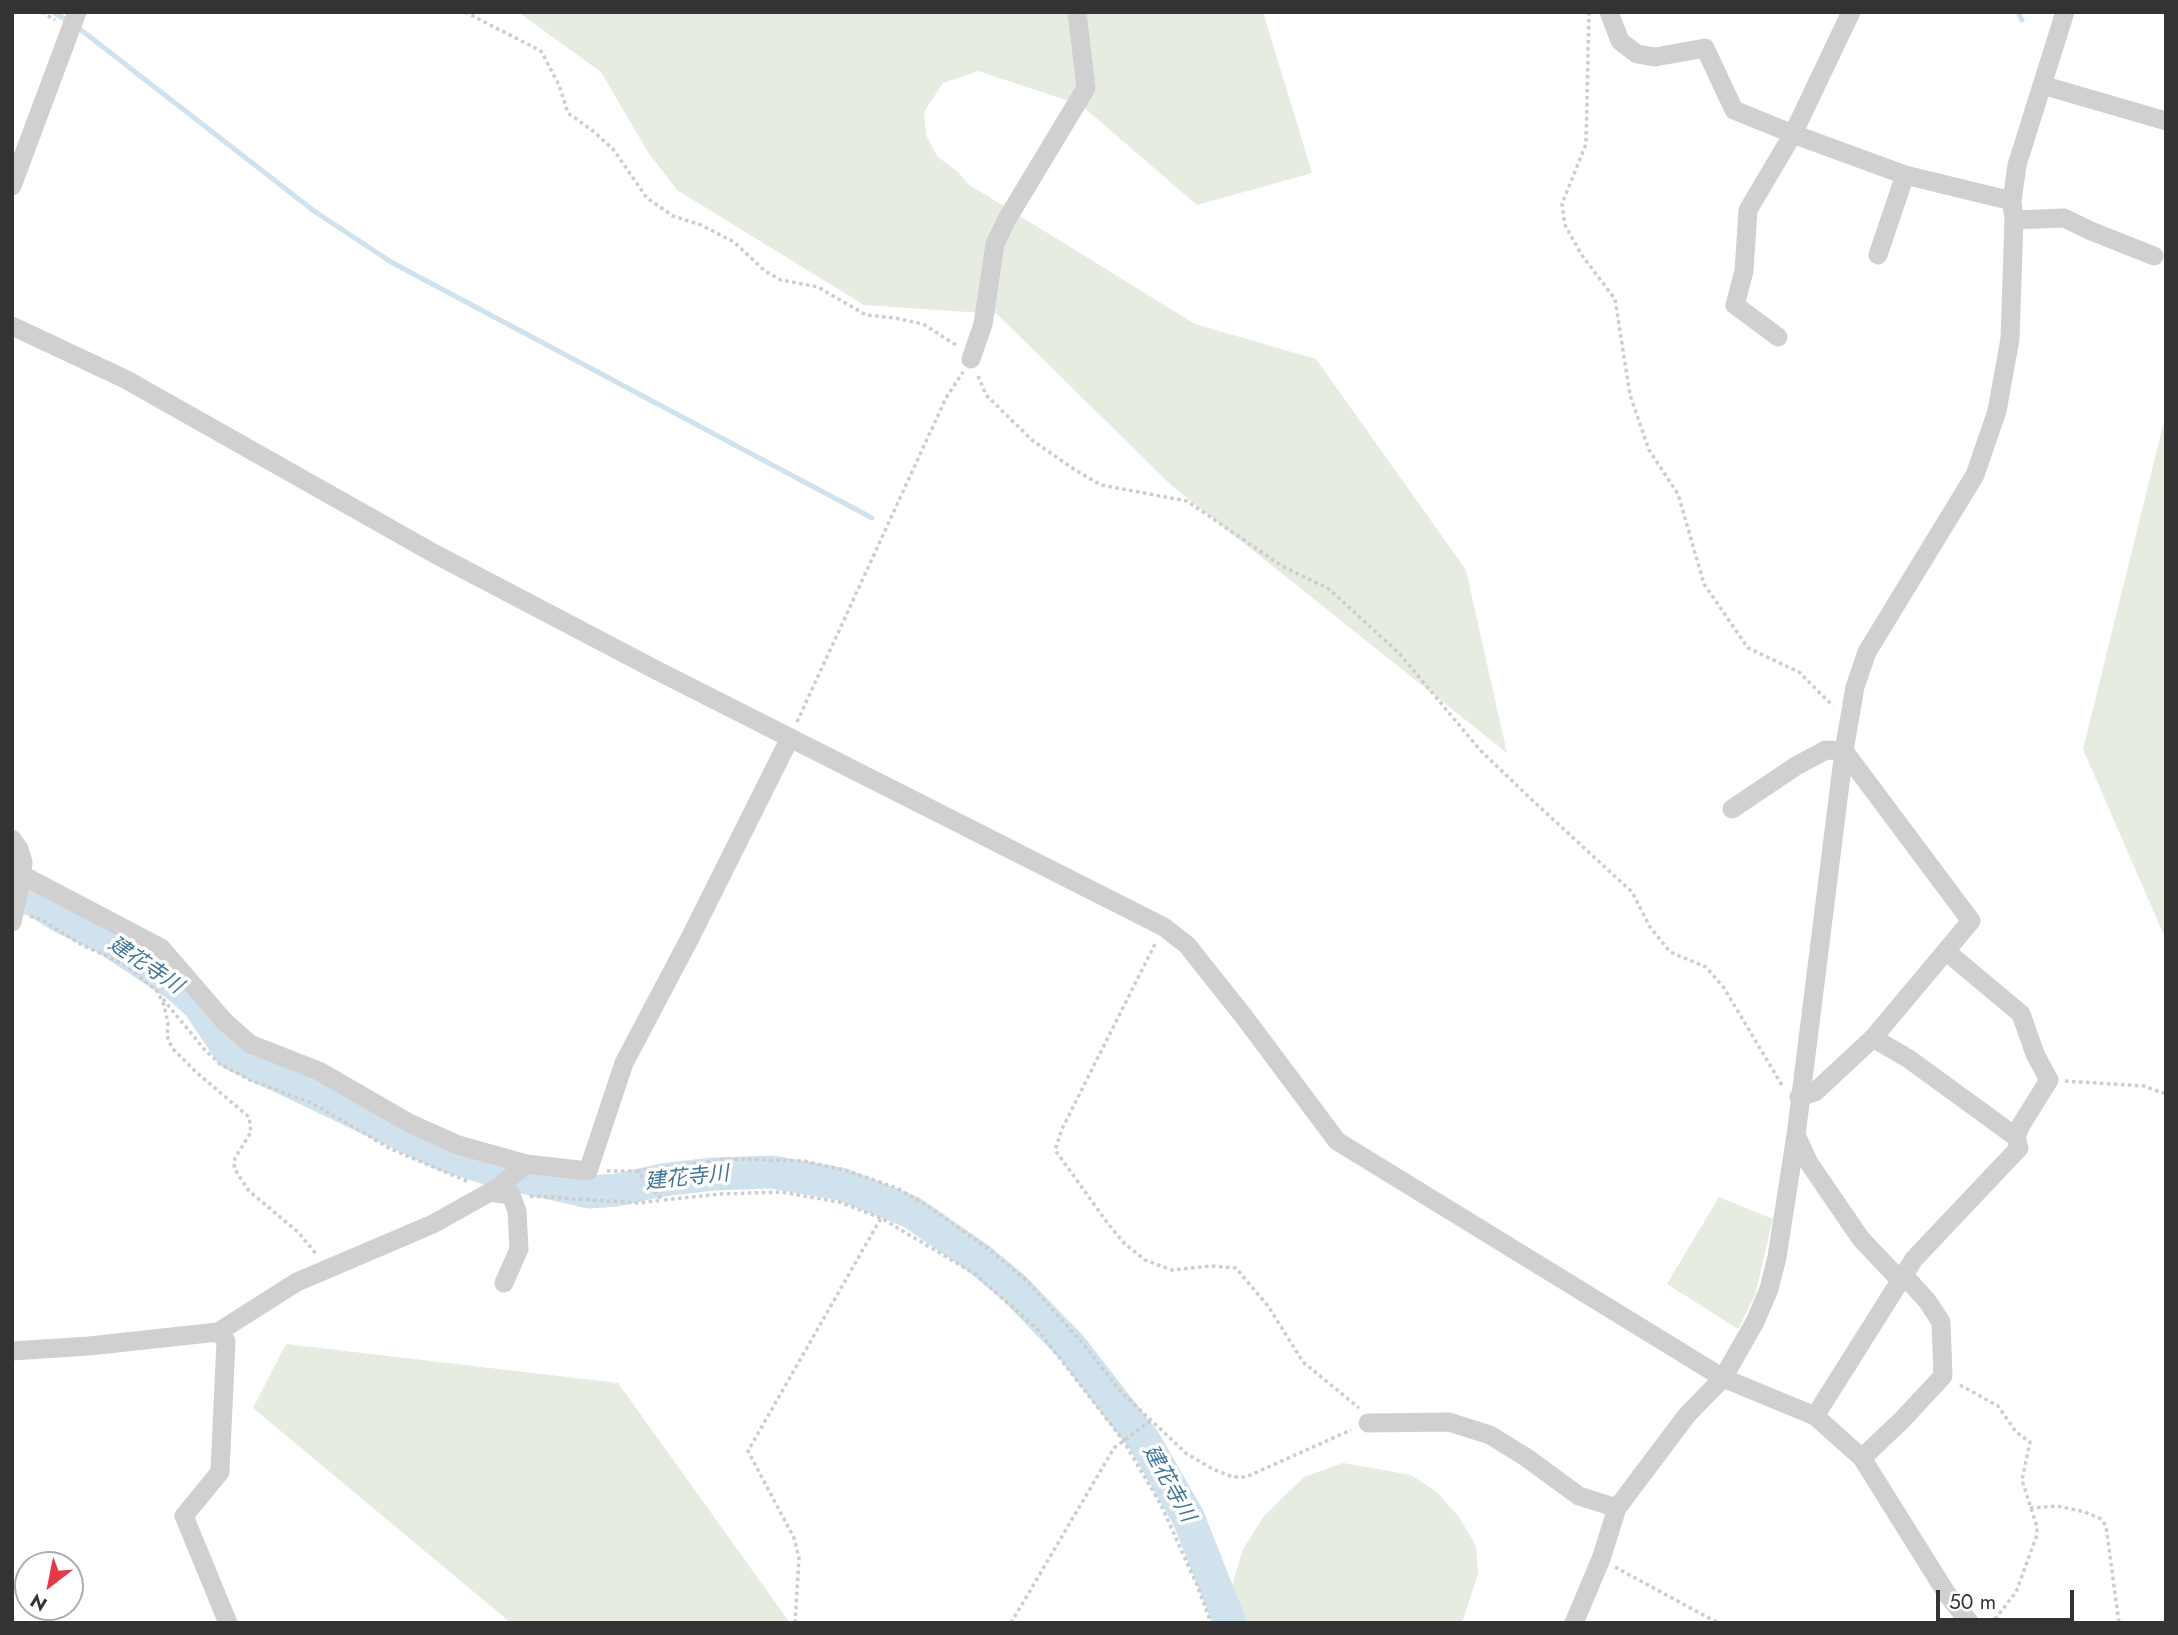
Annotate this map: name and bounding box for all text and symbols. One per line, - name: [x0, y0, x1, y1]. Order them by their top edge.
- water label: 建花寺川: [103, 932, 187, 1000]
- water label: 建花寺川: [644, 1162, 730, 1196]
- water label: 建花寺川: [1137, 1441, 1199, 1527]
- north arrow: [14, 1551, 84, 1621]
- scale bar: [1940, 1576, 2078, 1620]
- text: N: [25, 1587, 52, 1618]
- text: 50 m: [1949, 1587, 1996, 1617]

